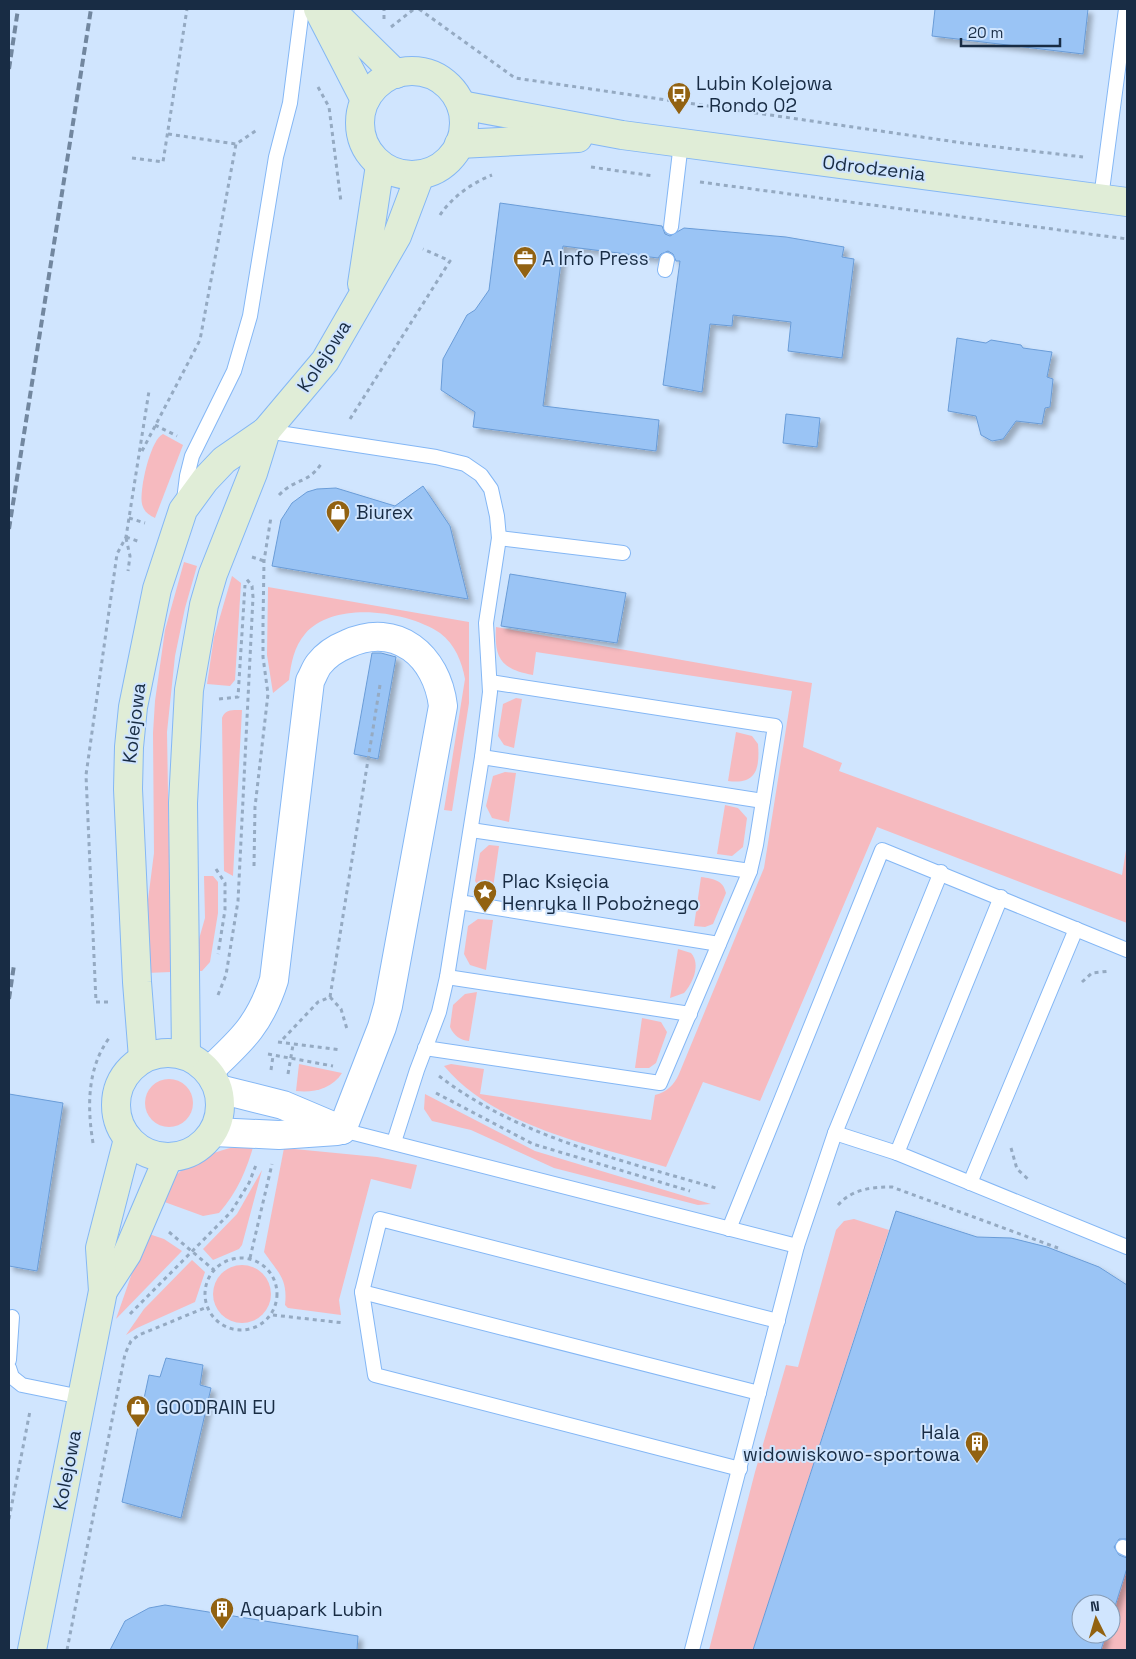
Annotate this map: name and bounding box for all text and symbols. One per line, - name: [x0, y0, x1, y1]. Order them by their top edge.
- scale bar: [961, 15, 1060, 47]
- text: 20 m: [968, 23, 1003, 42]
- place label: Lubin Kolejowa - Rondo 02: [696, 71, 832, 118]
- bus stop icon: Lubin Kolejowa - Rondo 02: [666, 81, 692, 115]
- street label: Odrodzenia: [821, 149, 927, 187]
- office icon: A Info Press: [512, 245, 538, 279]
- place label: A Info Press: [542, 246, 649, 271]
- street label: Kolejowa: [291, 315, 357, 397]
- shop icon: Biurex: [325, 499, 351, 533]
- place label: Biurex: [356, 500, 414, 525]
- street label: Kolejowa: [117, 681, 151, 765]
- place label: Plac Księcia Henryka II Pobożnego: [502, 869, 699, 916]
- place icon: Plac Księcia Henryka II Pobożnego: [472, 879, 498, 913]
- shop icon: GOODRAIN EU: [125, 1394, 151, 1428]
- place label: GOODRAIN EU: [156, 1395, 276, 1420]
- place label: Hala widowiskowo-sportowa: [743, 1420, 960, 1467]
- street label: Kolejowa: [47, 1428, 87, 1512]
- building icon: Hala widowiskowo-sportowa: [964, 1430, 990, 1464]
- north arrow: [1071, 1594, 1121, 1644]
- building icon: Aquapark Lubin: [209, 1596, 235, 1630]
- place label: Aquapark Lubin: [240, 1597, 383, 1622]
- text: N: [1089, 1597, 1100, 1615]

